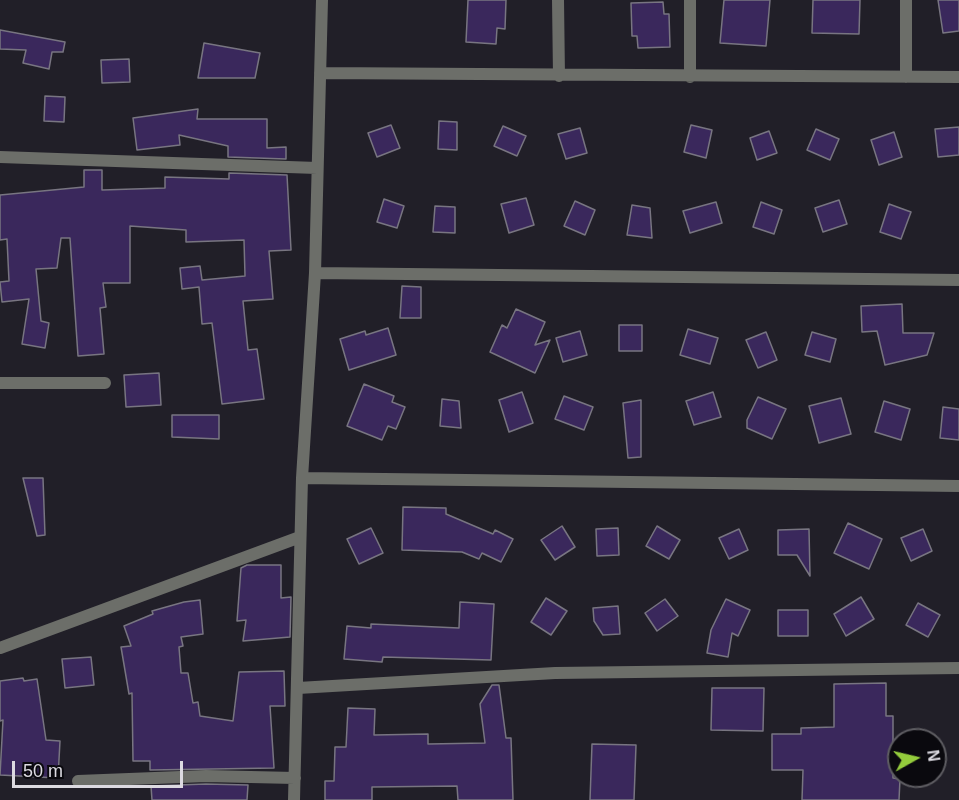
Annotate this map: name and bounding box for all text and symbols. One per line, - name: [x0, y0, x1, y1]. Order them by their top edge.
- north arrow: [887, 728, 947, 788]
- scale bar: [15, 749, 186, 787]
- text: N: [924, 749, 943, 763]
- text: 50 m: [23, 761, 63, 781]

